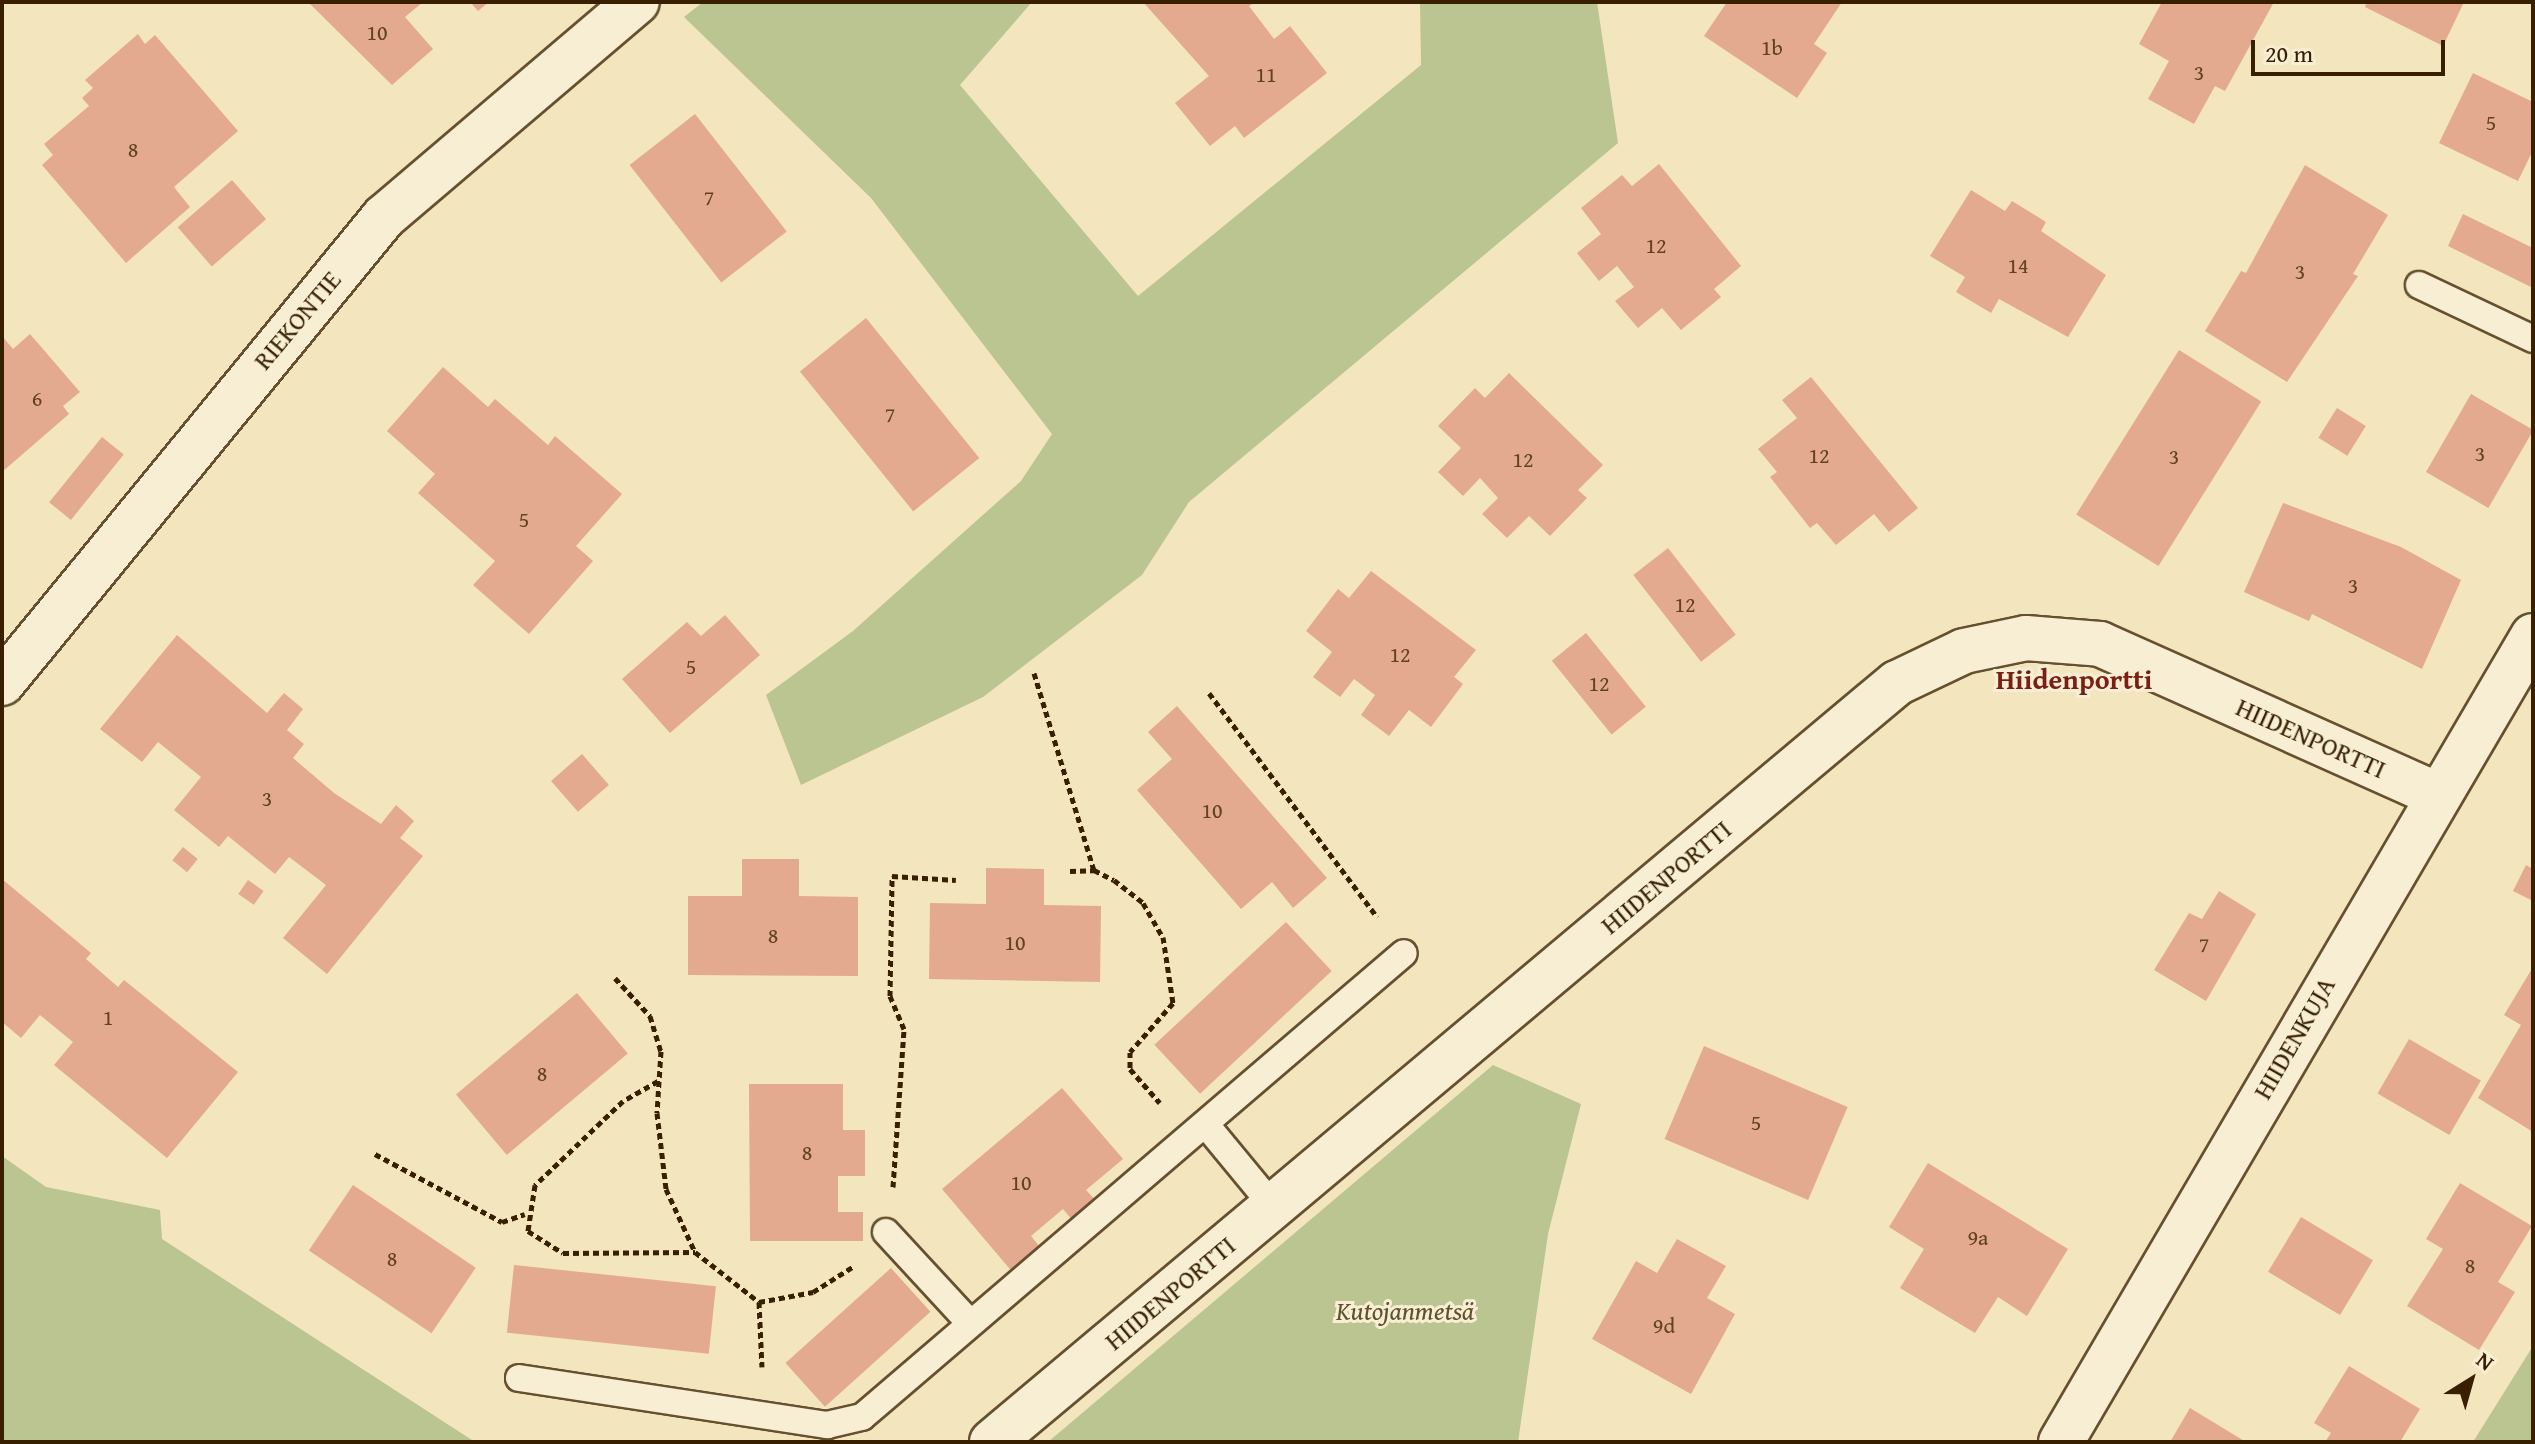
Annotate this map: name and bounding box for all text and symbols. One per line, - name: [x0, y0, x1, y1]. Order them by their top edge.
- house number: 10: [366, 20, 388, 46]
- scale bar: [2255, 24, 2449, 74]
- house number: 1b: [1761, 35, 1783, 61]
- text: 20 m: [2265, 36, 2313, 71]
- house number: 3: [2194, 60, 2204, 86]
- house number: 11: [1255, 62, 1277, 88]
- house number: 5: [2486, 110, 2496, 136]
- house number: 8: [128, 137, 138, 163]
- house number: 7: [704, 185, 714, 211]
- house number: 12: [1645, 233, 1667, 259]
- house number: 14: [2007, 253, 2029, 279]
- house number: 3: [2295, 259, 2305, 285]
- street label: RIEKONTIE: [247, 264, 347, 376]
- house number: 6: [32, 386, 42, 412]
- house number: 7: [885, 402, 895, 428]
- house number: 3: [2475, 441, 2485, 467]
- house number: 12: [1808, 443, 1830, 469]
- house number: 3: [2169, 444, 2179, 470]
- house number: 12: [1512, 447, 1534, 473]
- house number: 5: [519, 507, 529, 533]
- house number: 3: [2348, 573, 2358, 599]
- house number: 12: [1674, 592, 1696, 618]
- house number: 12: [1389, 642, 1411, 668]
- house number: 5: [686, 654, 696, 680]
- district label: Hiidenportti: [1996, 662, 2152, 696]
- house number: 12: [1588, 671, 1610, 697]
- street label: HIIDENPORTTI: [2231, 691, 2391, 785]
- house number: 3: [262, 786, 272, 812]
- house number: 10: [1201, 798, 1223, 824]
- street label: HIIDENPORTTI: [1594, 813, 1738, 941]
- house number: 8: [768, 923, 778, 949]
- house number: 10: [1004, 930, 1026, 956]
- house number: 7: [2199, 932, 2209, 958]
- street label: HIIDENKUJA: [2247, 971, 2341, 1105]
- house number: 1: [103, 1005, 113, 1031]
- house number: 8: [537, 1061, 547, 1087]
- house number: 5: [1751, 1110, 1761, 1136]
- house number: 8: [802, 1140, 812, 1166]
- house number: 10: [1010, 1170, 1032, 1196]
- house number: 9a: [1968, 1225, 1988, 1251]
- street label: HIIDENPORTTI: [1098, 1229, 1242, 1357]
- house number: 8: [387, 1246, 397, 1272]
- house number: 8: [2465, 1253, 2475, 1279]
- park label: Kutojanmetsä: [1336, 1295, 1474, 1327]
- house number: 9d: [1653, 1313, 1675, 1339]
- north arrow: [2431, 1340, 2511, 1420]
- text: N: [2470, 1344, 2501, 1378]

